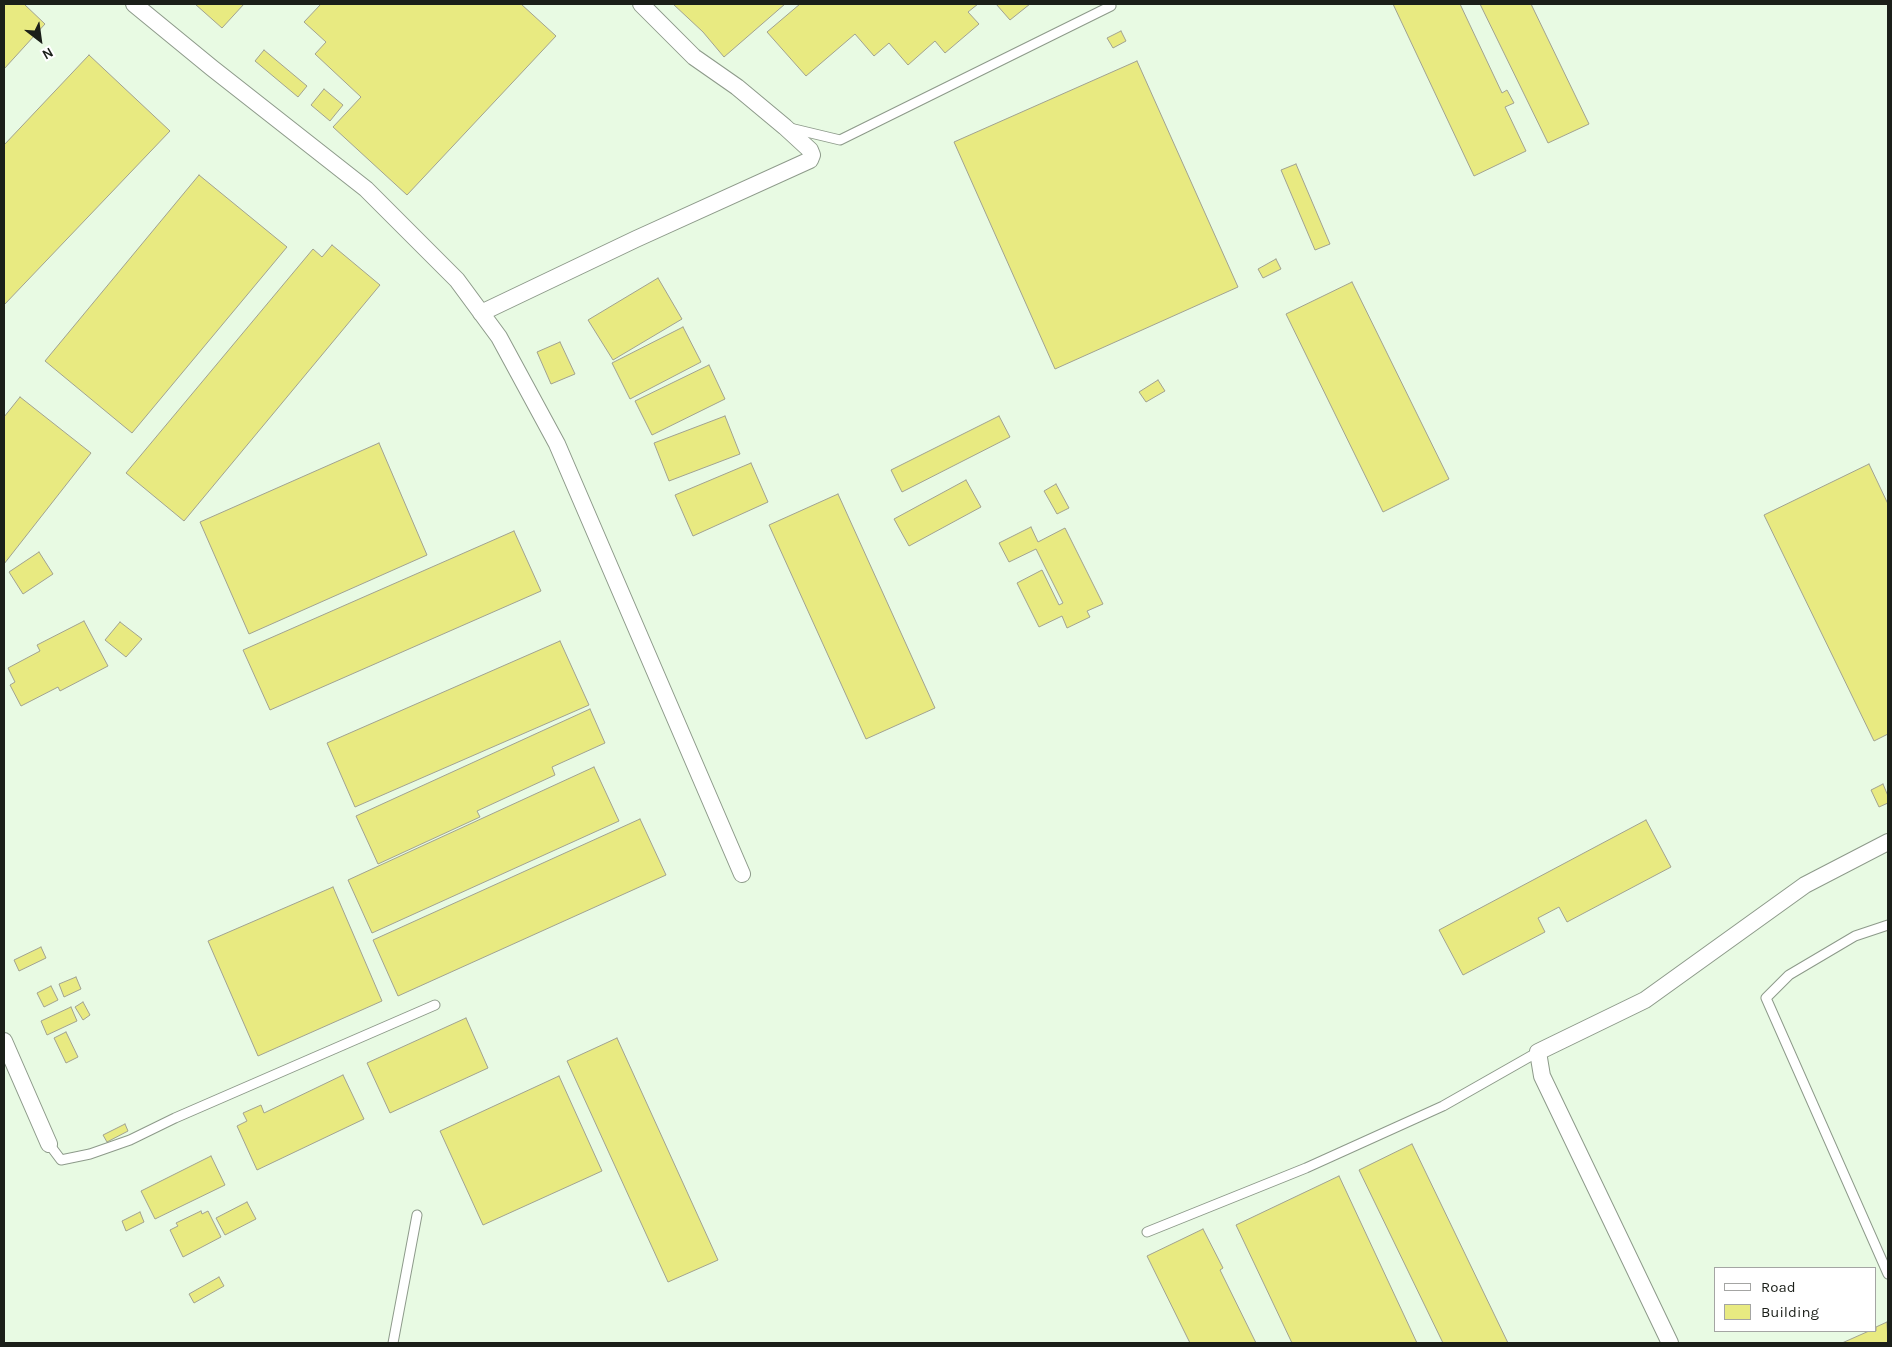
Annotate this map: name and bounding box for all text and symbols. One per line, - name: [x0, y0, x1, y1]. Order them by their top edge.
- north arrow: [15, 15, 65, 65]
- text: N: [39, 44, 56, 63]
- legend: [1714, 1267, 1877, 1332]
- text: Road: [1761, 1278, 1796, 1296]
- text: Building: [1761, 1303, 1819, 1321]

